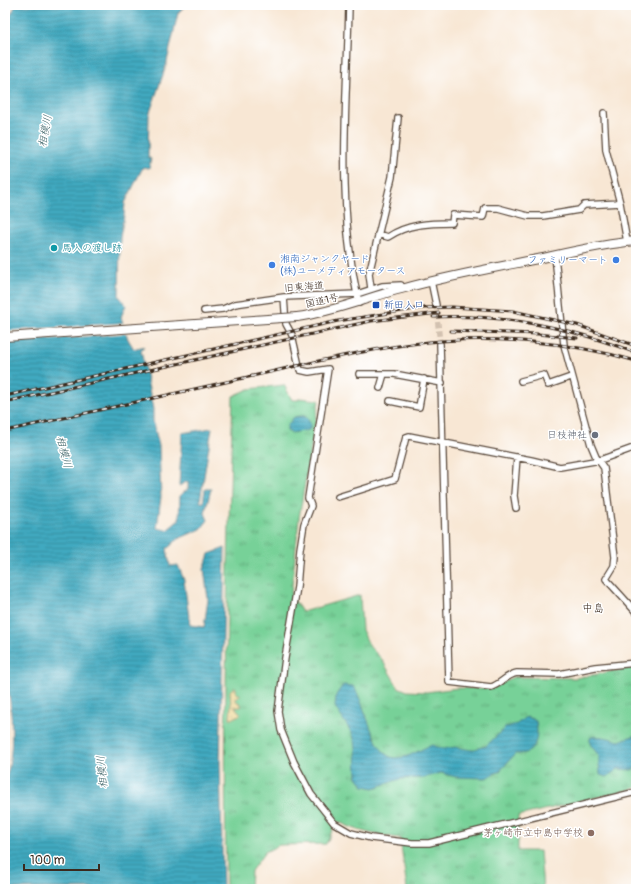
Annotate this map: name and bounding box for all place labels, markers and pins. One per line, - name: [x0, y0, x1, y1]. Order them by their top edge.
- place label: 馬入の渡し跡: [62, 242, 122, 254]
- marker: 馬入の渡し跡: [49, 243, 59, 253]
- place label: 湘南ジャンクヤード (株)ユーメディアモータース: [280, 253, 406, 277]
- place label: ファミリーマート: [528, 254, 608, 266]
- marker: ファミリーマート: [611, 255, 621, 265]
- marker: 湘南ジャンクヤード (株)ユーメディアモータース: [267, 260, 277, 270]
- place label: 新田入口: [384, 299, 424, 311]
- marker: 新田入口: [371, 300, 381, 310]
- place label: 日枝神社: [547, 429, 587, 441]
- marker: 日枝神社: [590, 430, 600, 440]
- place label: 茅ヶ崎市立中島中学校: [483, 827, 583, 839]
- marker: 茅ヶ崎市立中島中学校: [586, 828, 596, 838]

